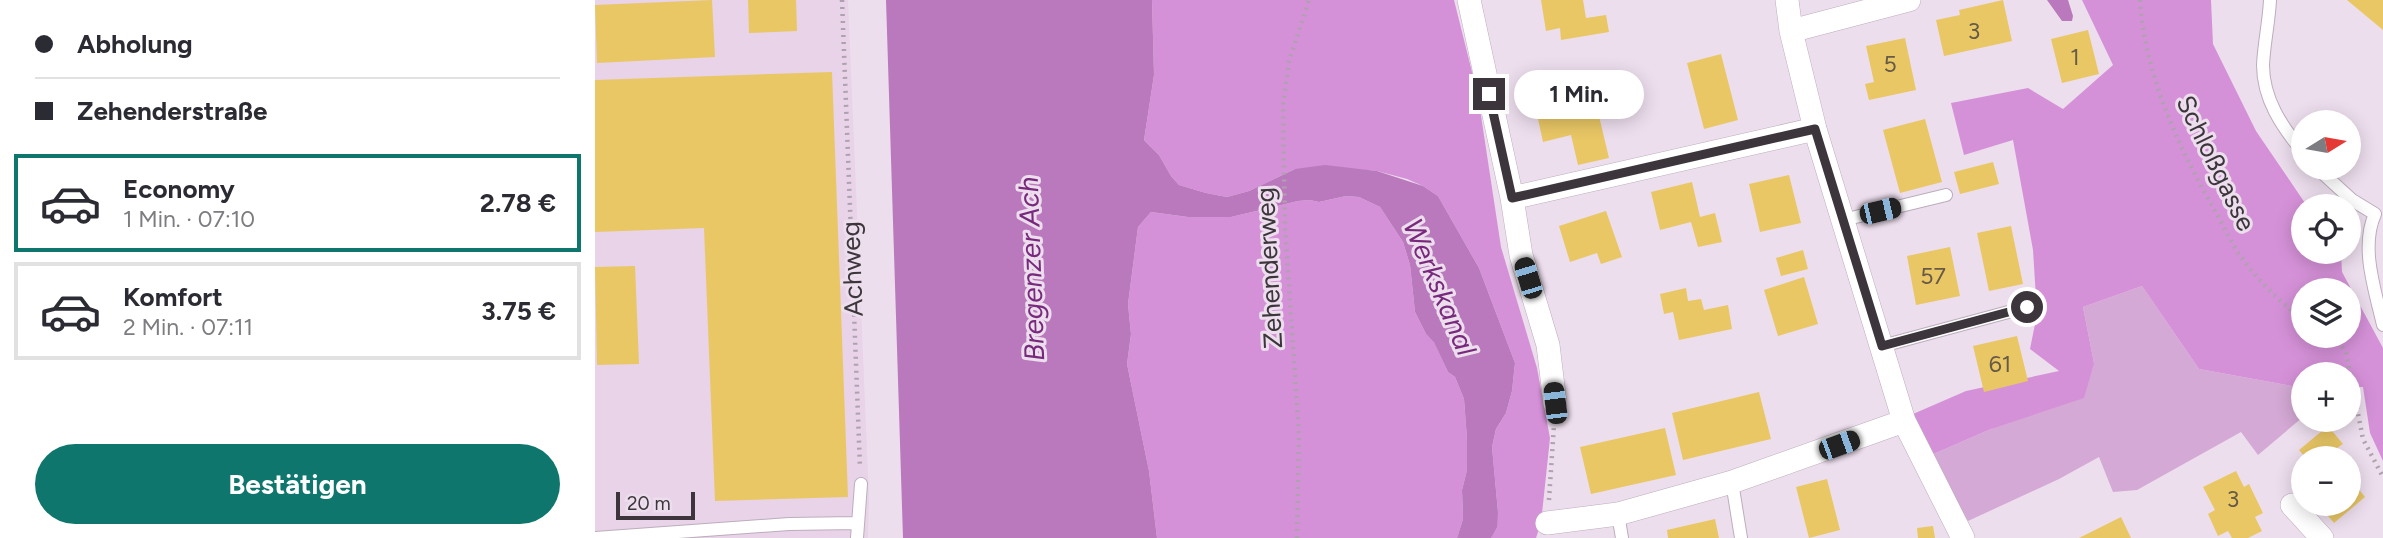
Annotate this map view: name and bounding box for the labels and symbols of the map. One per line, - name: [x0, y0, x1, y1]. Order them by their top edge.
- house number: 3: [1968, 17, 1980, 45]
- house number: 1: [2070, 43, 2080, 71]
- house number: 5: [1883, 50, 1897, 78]
- callout: 1 Min.: [1513, 70, 1643, 119]
- route end: [1473, 78, 1505, 110]
- street label: Schloßgasse: [2169, 90, 2263, 236]
- north arrow: [2291, 110, 2361, 180]
- water label: Bregenzer Ach: [1011, 176, 1051, 362]
- street label: Zehenderweg: [1249, 186, 1289, 350]
- car: [1858, 196, 1903, 226]
- water label: Werkskanal: [1396, 213, 1484, 361]
- street label: Achweg: [834, 221, 870, 317]
- car: [1512, 255, 1545, 301]
- house number: 57: [1920, 262, 1946, 290]
- route start: [2011, 291, 2043, 323]
- house number: 61: [1989, 350, 2011, 378]
- car: [1543, 381, 1568, 425]
- car: [1816, 428, 1863, 462]
- house number: 3: [2227, 485, 2239, 513]
- scale bar: [616, 489, 695, 521]

